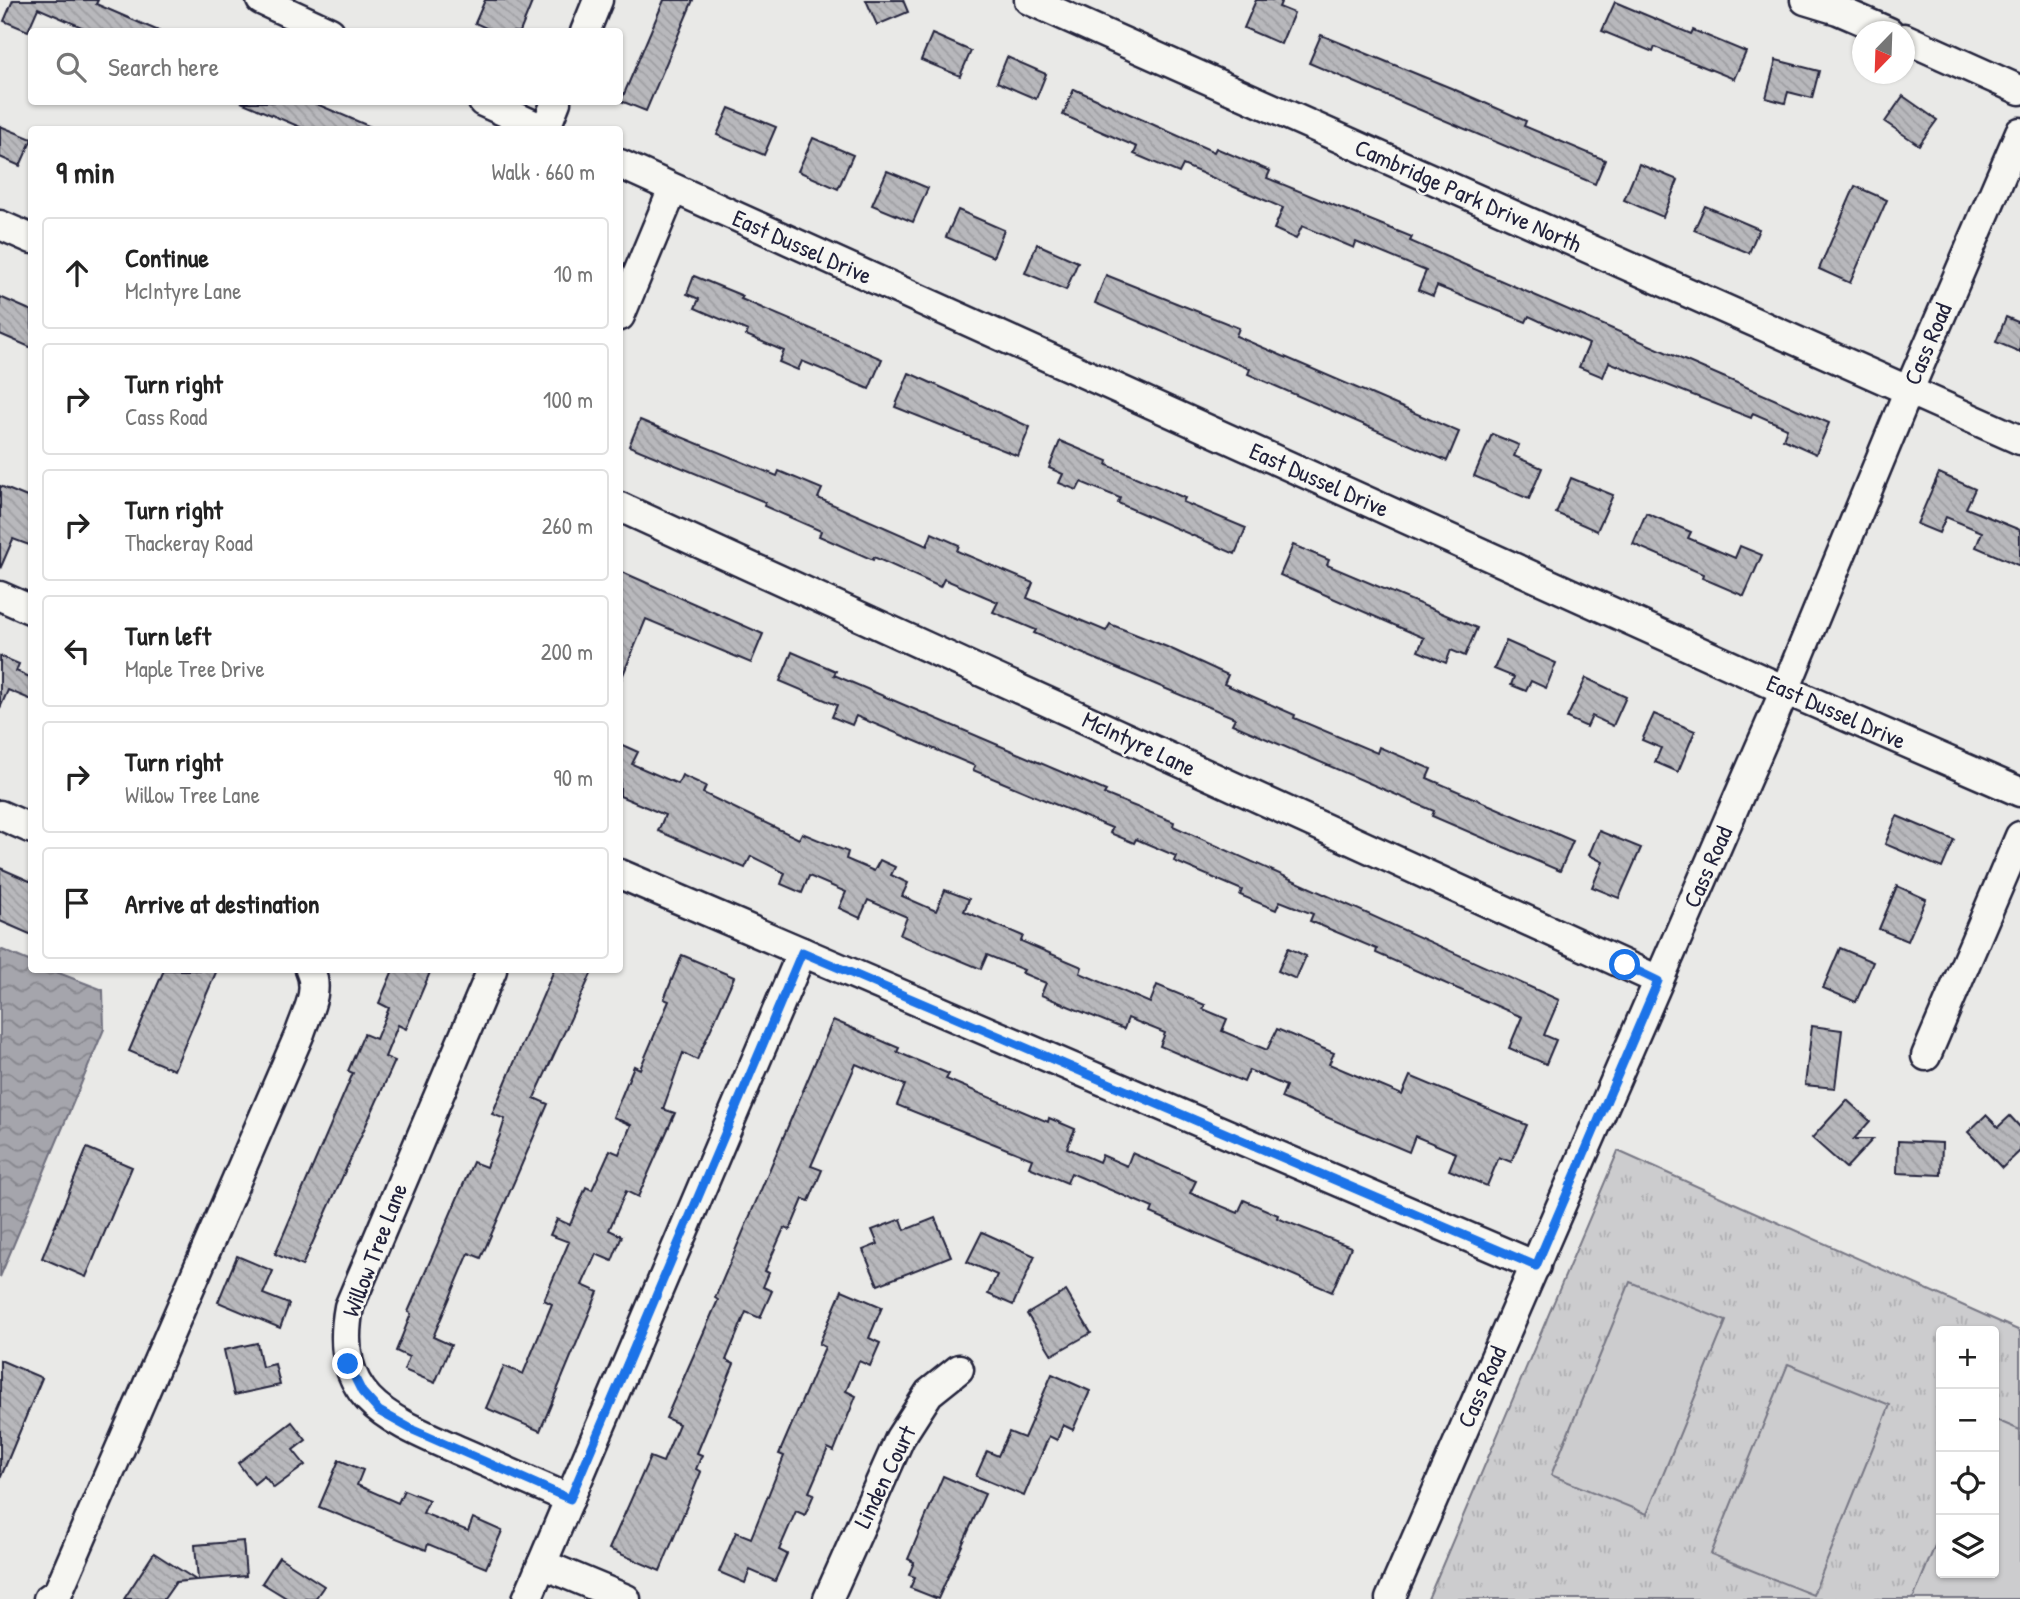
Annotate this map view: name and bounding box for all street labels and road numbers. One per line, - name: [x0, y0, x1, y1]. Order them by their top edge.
- street label: Cambridge Park Drive North: [1350, 131, 1587, 260]
- street label: East Dussel Drive: [728, 201, 877, 291]
- street label: Cass Road: [1896, 298, 1959, 389]
- street label: East Dussel Drive: [1245, 434, 1394, 524]
- street label: East Dussel Drive: [1762, 666, 1911, 756]
- street label: McIntyre Lane: [1078, 703, 1202, 783]
- street label: Cass Road: [1675, 821, 1739, 912]
- street label: Willow Tree Lane: [334, 1178, 414, 1321]
- street label: Cass Road: [1449, 1341, 1513, 1432]
- street label: Linden Court: [846, 1419, 923, 1533]

